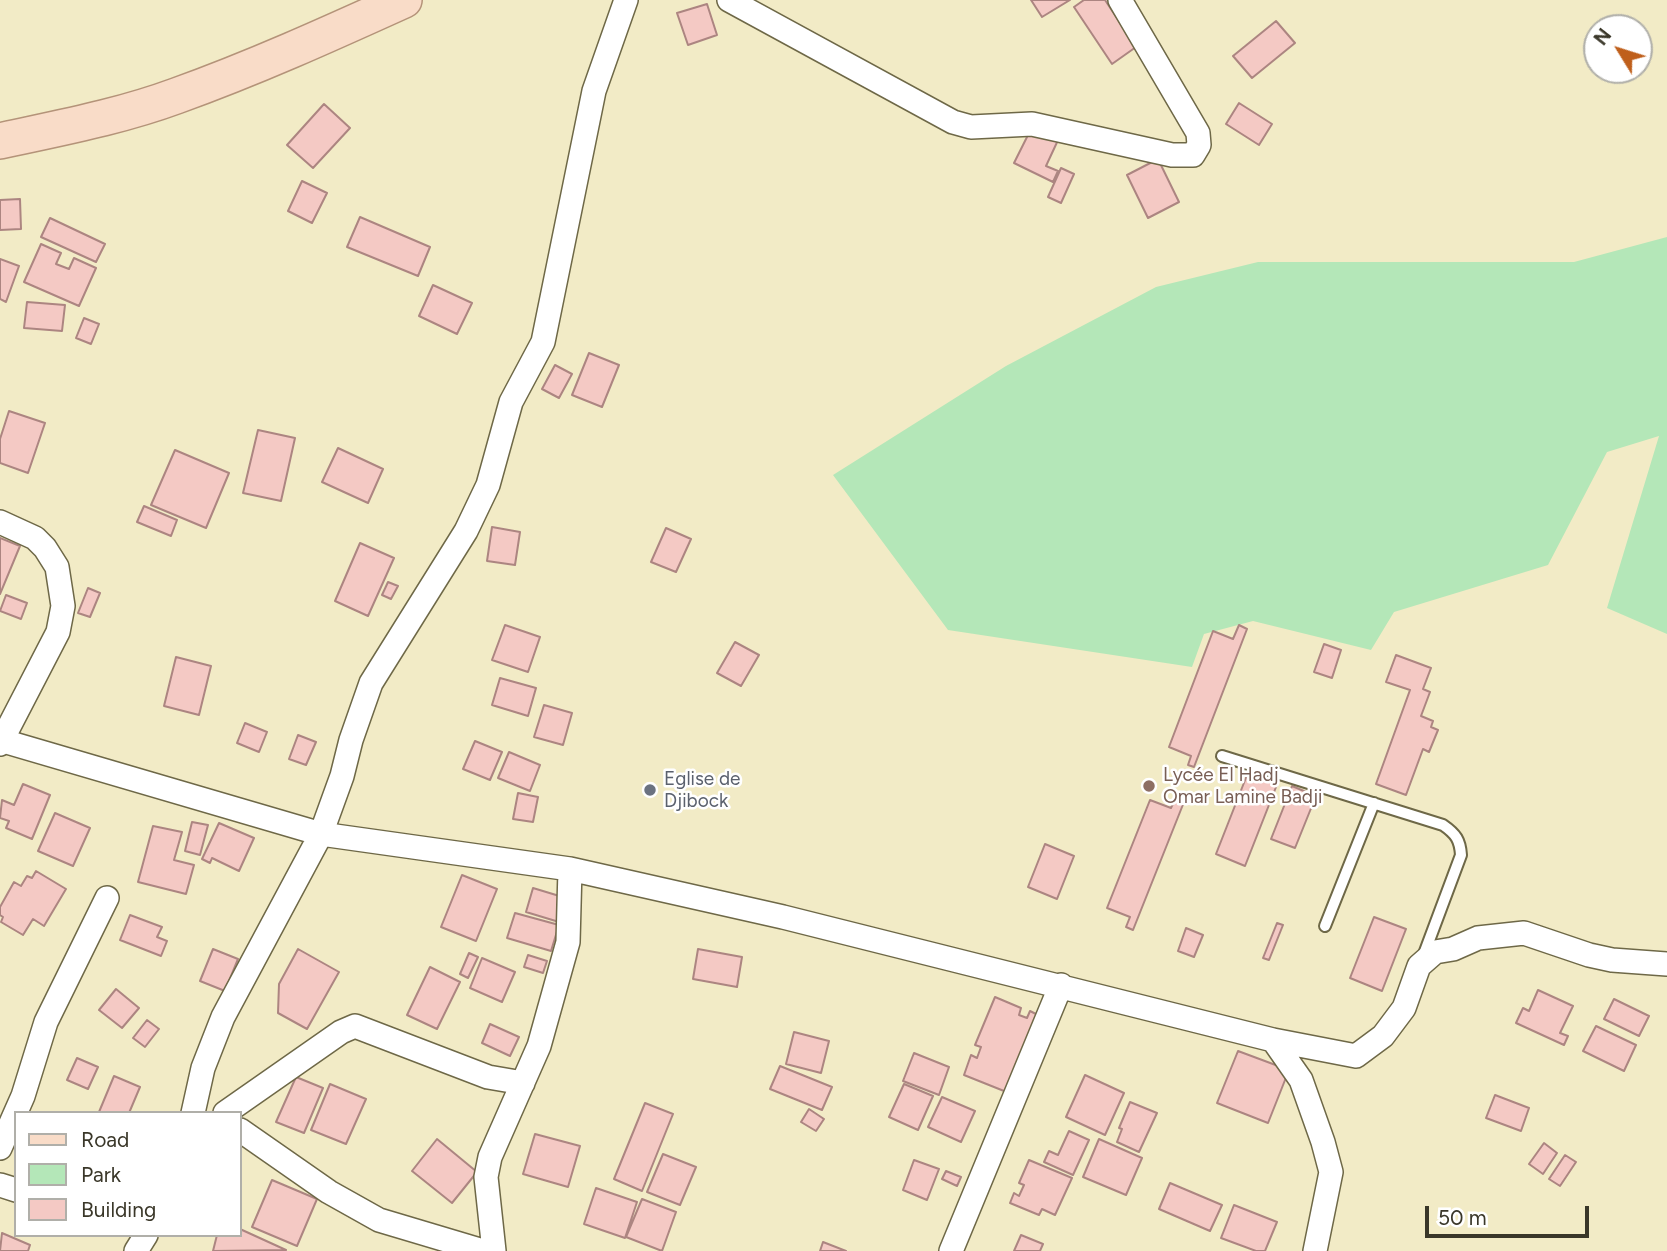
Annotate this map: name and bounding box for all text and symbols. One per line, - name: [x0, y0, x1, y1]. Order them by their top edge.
- north arrow: [1583, 14, 1653, 84]
- text: N: [1589, 24, 1616, 50]
- place label: Lycée El Hadj Omar Lamine Badji: [1163, 764, 1322, 808]
- place label: Eglise de Djibock: [664, 768, 740, 812]
- marker: Lycée El Hadj Omar Lamine Badji: [1141, 778, 1157, 794]
- marker: Eglise de Djibock: [642, 782, 658, 798]
- legend: [14, 1111, 242, 1237]
- text: Road: [81, 1127, 129, 1152]
- text: Park: [81, 1162, 121, 1187]
- scale bar: [1429, 1192, 1594, 1236]
- text: Building: [81, 1197, 156, 1222]
- text: 50 m: [1438, 1205, 1487, 1230]

